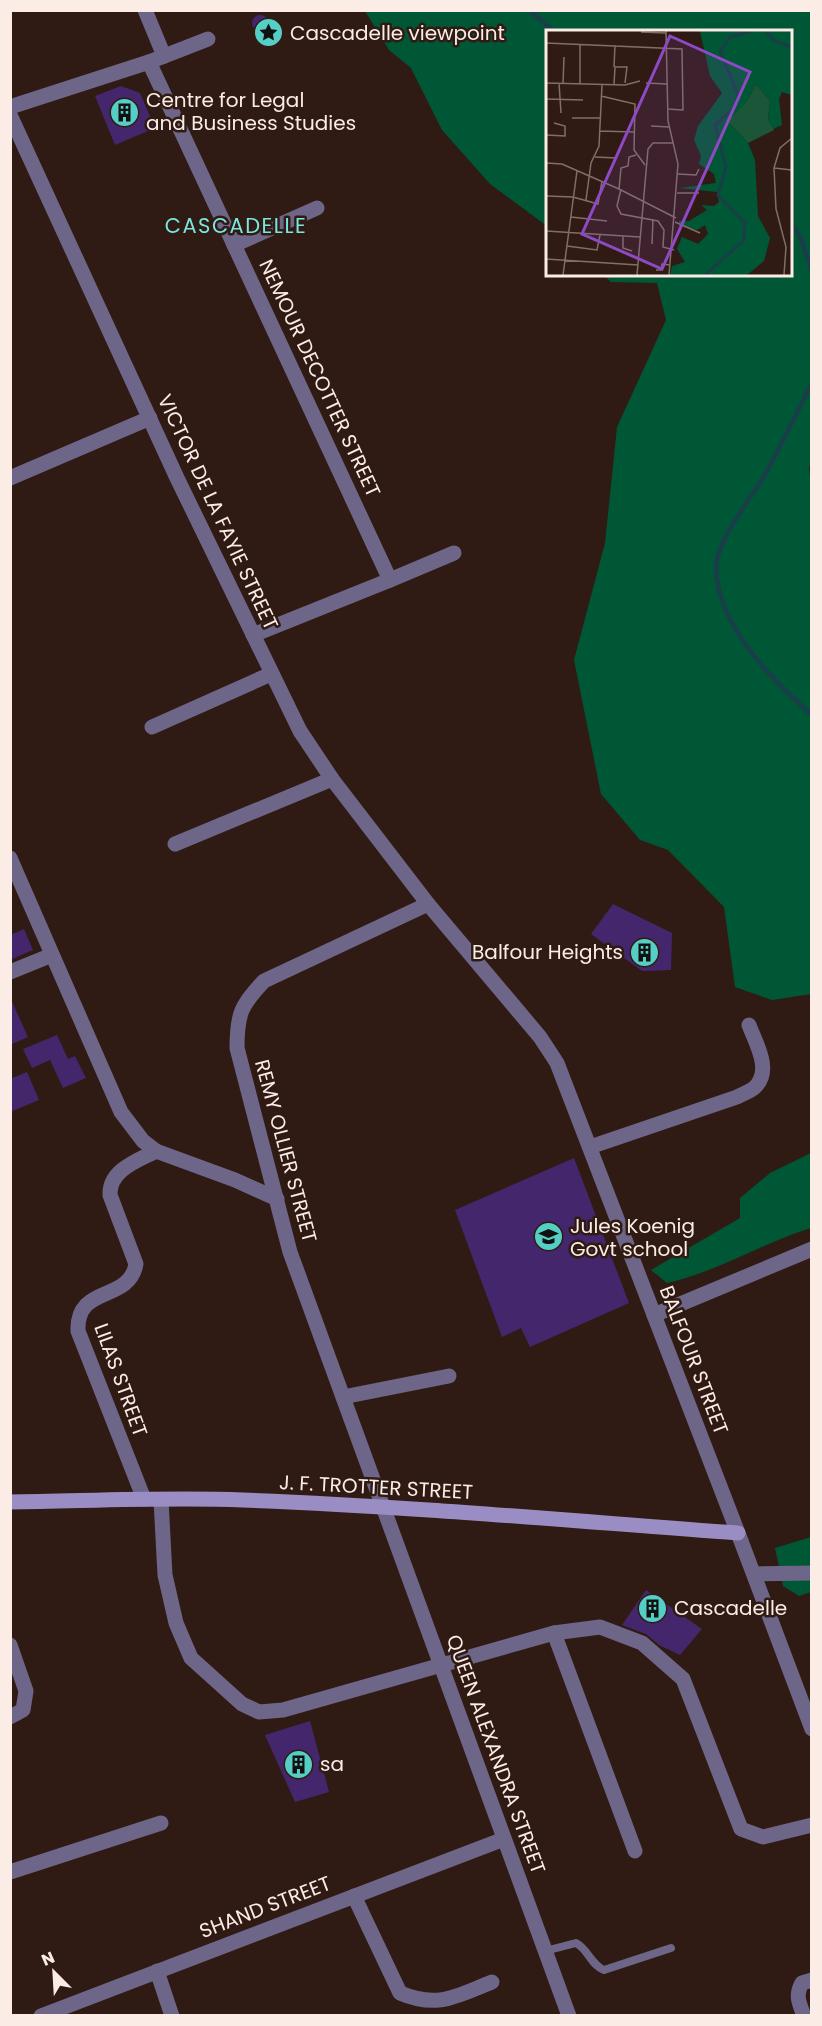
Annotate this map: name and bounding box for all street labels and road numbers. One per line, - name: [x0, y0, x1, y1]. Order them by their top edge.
- street label: NEMOUR DECOTTER STREET: [253, 255, 388, 502]
- street label: VICTOR DE LA FAYIE STREET: [151, 390, 285, 635]
- street label: REMY OLLIER STREET: [248, 1056, 324, 1246]
- street label: BALFOUR STREET: [653, 1282, 735, 1439]
- street label: LILAS STREET: [88, 1319, 155, 1441]
- street label: J. F. TROTTER STREET: [278, 1468, 474, 1506]
- street label: QUEEN ALEXANDRA STREET: [440, 1630, 552, 1878]
- street label: SHAND STREET: [195, 1869, 335, 1945]

